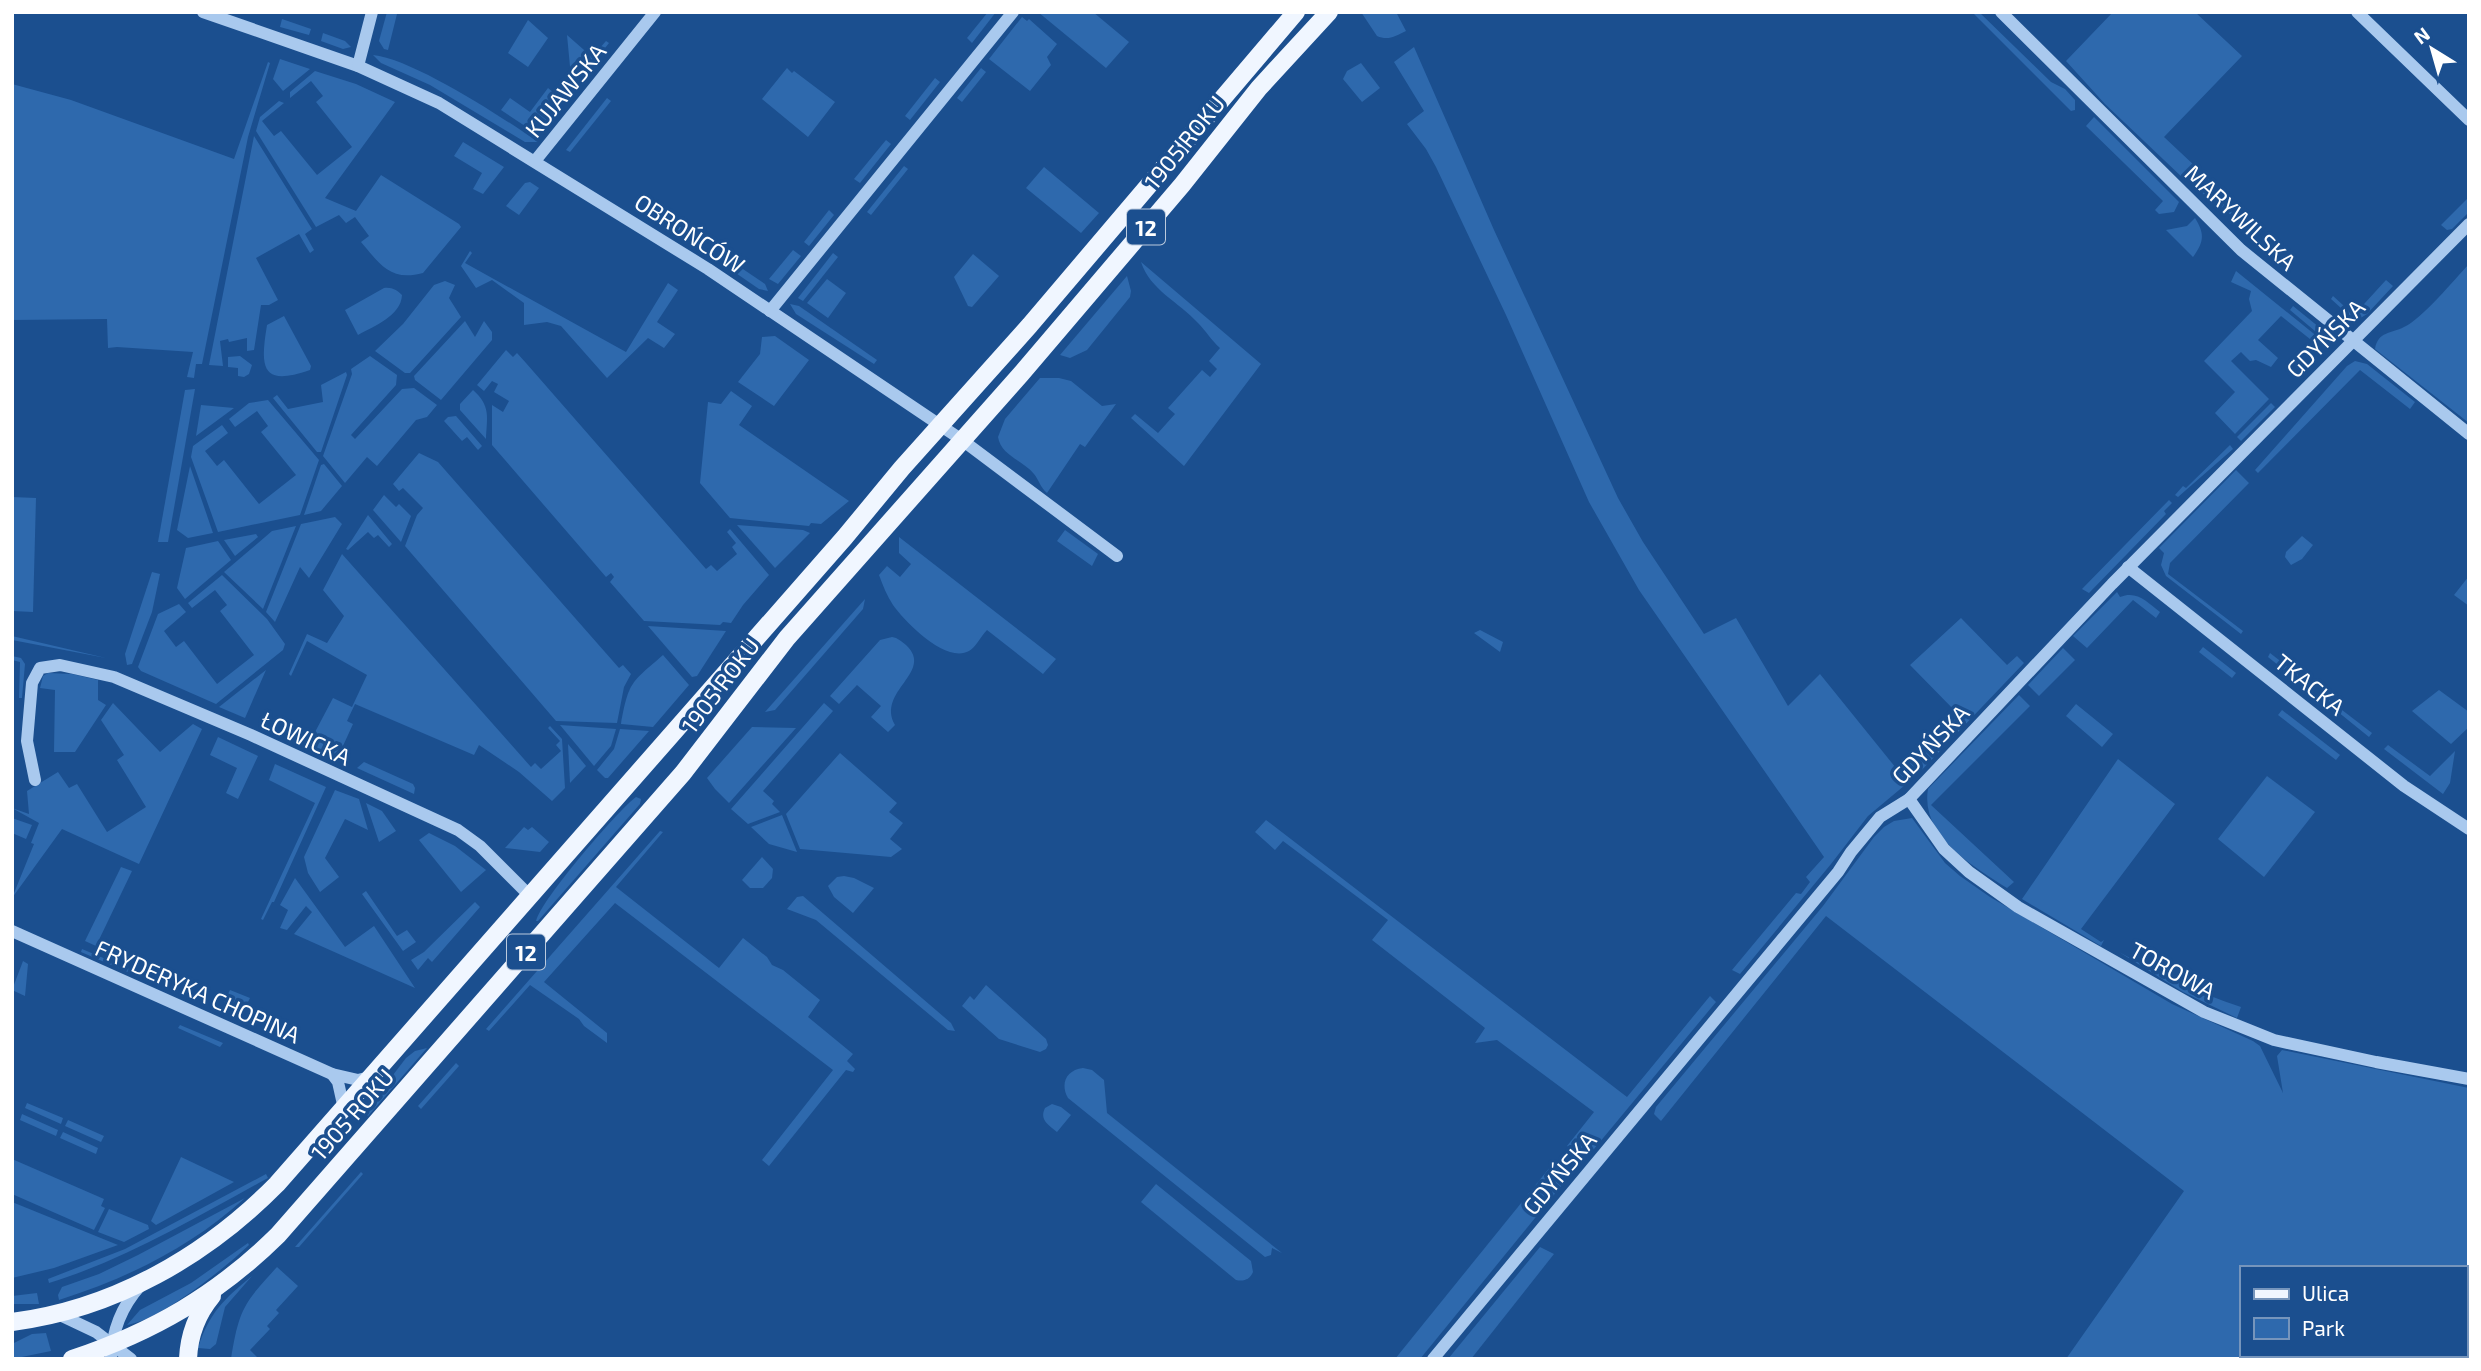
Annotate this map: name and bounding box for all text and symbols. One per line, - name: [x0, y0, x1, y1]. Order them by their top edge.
- north arrow: [2397, 14, 2467, 84]
- text: N: [2409, 22, 2434, 48]
- street label: KUJAWSKA: [519, 37, 612, 143]
- street label: 1905 ROKU: [1138, 90, 1230, 194]
- street label: MARYWILSKA: [2180, 158, 2303, 276]
- street label: OBROŃCÓW: [630, 187, 750, 279]
- road number: 12: [1127, 210, 1165, 244]
- street label: GDYŃSKA: [2280, 292, 2371, 383]
- street label: 1905 ROKU: [675, 632, 765, 738]
- street label: TKACKA: [2269, 647, 2351, 721]
- street label: GDYŃSKA: [1885, 698, 1975, 789]
- street label: ŁOWICKA: [257, 705, 356, 771]
- street label: FRYDERYKA CHOPINA: [91, 933, 305, 1049]
- road number: 12: [507, 934, 545, 970]
- street label: TOROWA: [2125, 935, 2221, 1005]
- street label: 1905 ROKU: [305, 1062, 399, 1166]
- street label: GDYŃSKA: [1516, 1125, 1602, 1220]
- legend: [2240, 1266, 2467, 1357]
- text: Ulica: [2302, 1280, 2349, 1305]
- text: Park: [2302, 1315, 2345, 1340]

